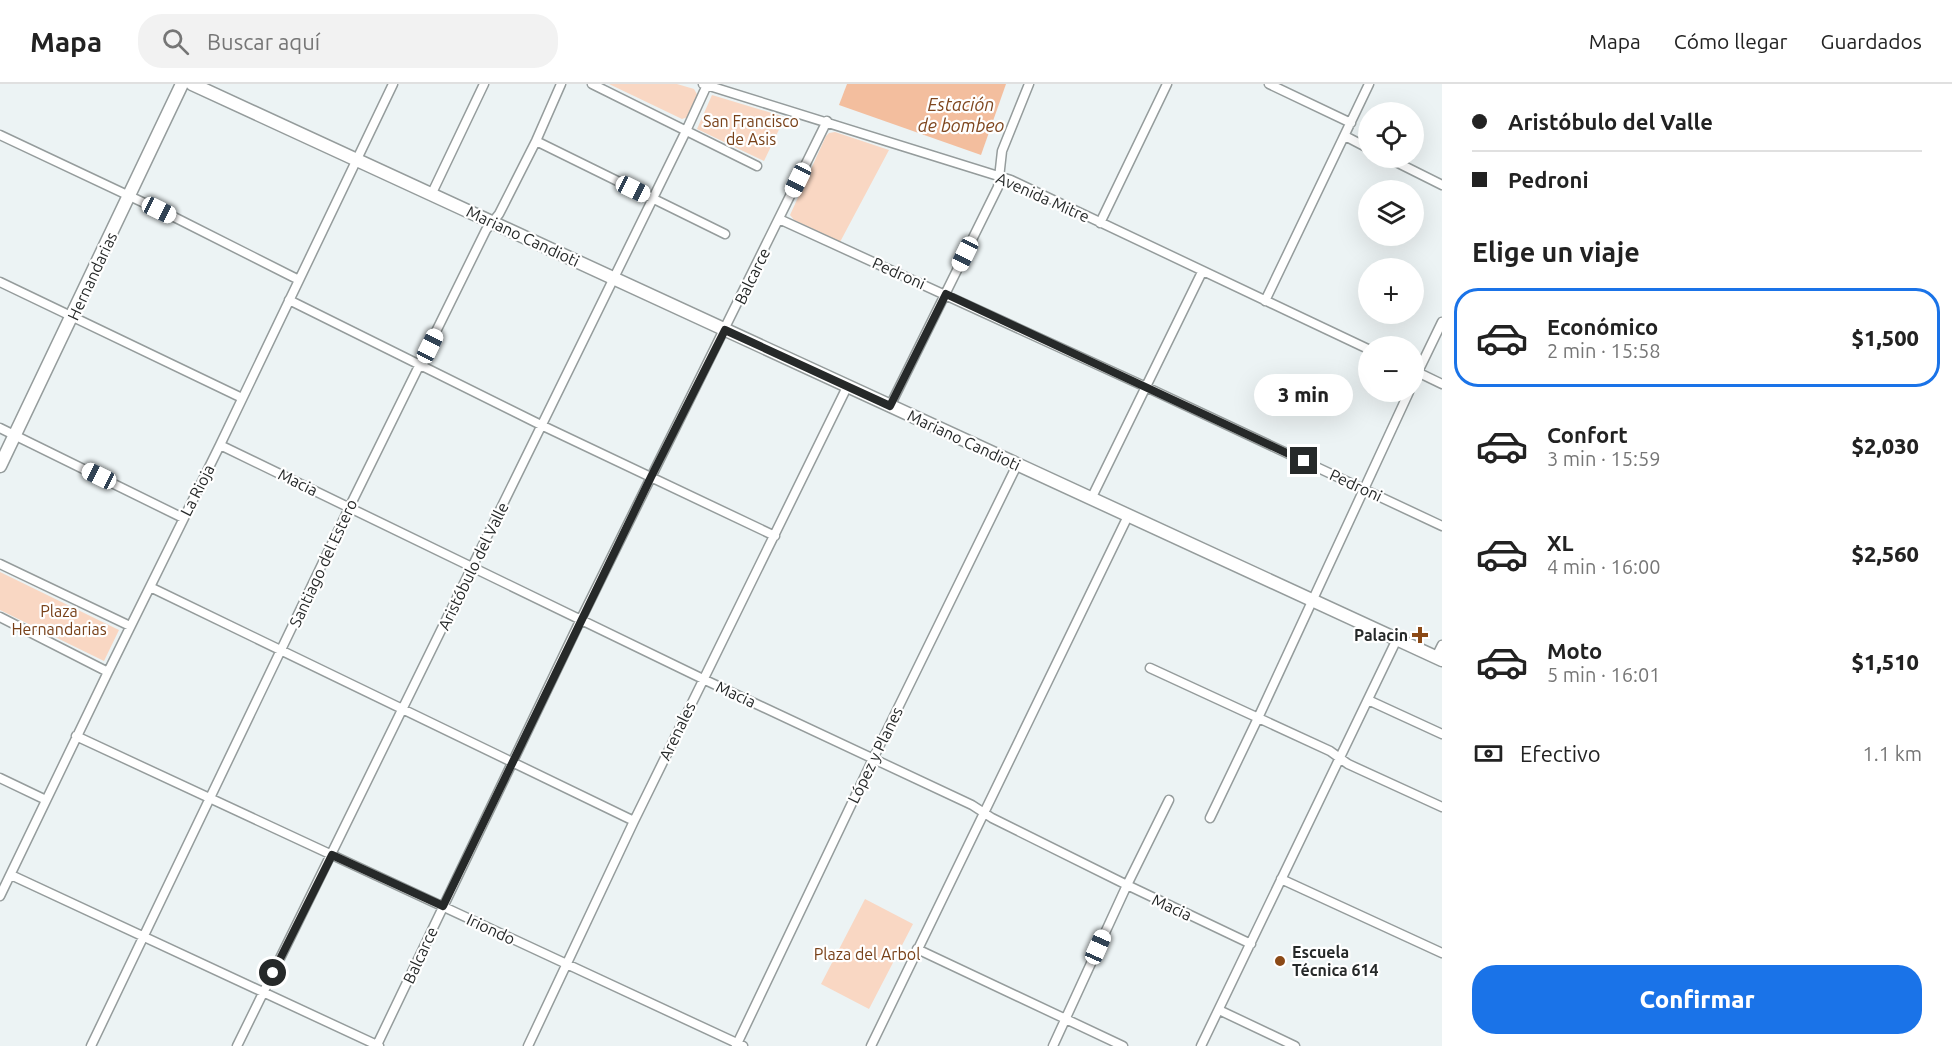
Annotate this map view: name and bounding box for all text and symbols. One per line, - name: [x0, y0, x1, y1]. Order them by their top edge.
- search box: [138, 14, 558, 68]
- icon: search: [159, 25, 192, 58]
- text: Mapa: [30, 26, 102, 57]
- text: Buscar aquí: [207, 29, 320, 54]
- text: Mapa: [1589, 29, 1641, 53]
- text: Cómo llegar: [1674, 29, 1788, 53]
- text: Guardados: [1821, 29, 1922, 53]
- water label: Estación de bombeo: [918, 94, 1005, 135]
- map controls: [1358, 102, 1424, 402]
- button: locate: [1358, 102, 1424, 168]
- text: Aristóbulo del Valle: [1508, 109, 1713, 134]
- park label: San Francisco de Asis: [703, 112, 799, 148]
- car: [782, 160, 814, 200]
- text: Pedroni: [1508, 167, 1589, 192]
- street label: Avenida Mitre: [994, 168, 1092, 226]
- car: [613, 173, 653, 205]
- button: layers: [1358, 180, 1424, 246]
- car: [139, 194, 179, 226]
- street label: Mariano Candioti: [464, 202, 582, 270]
- street label: Hernandarias: [64, 229, 120, 323]
- car: [949, 234, 981, 274]
- text: Elige un viaje: [1472, 237, 1640, 267]
- street label: Balcarce: [731, 245, 773, 307]
- street label: Pedroni: [870, 253, 928, 293]
- button: +: [1358, 258, 1424, 324]
- icon: car: [1475, 311, 1529, 365]
- text: Económico: [1547, 314, 1658, 339]
- text: $1,500: [1852, 325, 1919, 350]
- car: [414, 326, 446, 366]
- button: −: [1358, 336, 1424, 402]
- text: 2 min · 15:58: [1547, 339, 1661, 362]
- callout: 3 min: [1254, 374, 1354, 416]
- text: 3 min: [1278, 383, 1329, 406]
- street label: Mariano Candioti: [905, 406, 1023, 474]
- icon: car: [1475, 419, 1529, 473]
- text: Confort: [1547, 422, 1628, 447]
- text: $2,030: [1852, 433, 1919, 458]
- route end: [1290, 447, 1317, 474]
- text: 3 min · 15:59: [1547, 447, 1661, 470]
- car: [79, 460, 119, 492]
- street label: La Rioja: [176, 461, 218, 519]
- street label: Macia: [275, 465, 321, 499]
- street label: Pedroni: [1327, 465, 1385, 505]
- street label: Santiago del Estero: [286, 496, 360, 630]
- street label: Aristóbulo del Valle: [434, 499, 512, 633]
- icon: car: [1475, 527, 1529, 581]
- text: XL: [1547, 530, 1574, 555]
- text: $2,560: [1852, 541, 1919, 566]
- text: 4 min · 16:00: [1547, 555, 1661, 578]
- park label: Plaza Hernandarias: [11, 602, 107, 638]
- place label: Palacin: [1354, 626, 1408, 644]
- marker: Palacin: [1413, 628, 1427, 642]
- icon: car: [1475, 635, 1529, 689]
- text: Moto: [1547, 638, 1602, 663]
- text: $1,510: [1852, 649, 1919, 674]
- text: 5 min · 16:01: [1547, 663, 1661, 686]
- street label: Macia: [713, 677, 759, 711]
- street label: Arenales: [655, 699, 699, 763]
- street label: López y Planes: [844, 704, 906, 806]
- icon: cash: [1472, 737, 1505, 770]
- text: Efectivo: [1520, 741, 1601, 766]
- text: 1.1 km: [1863, 742, 1922, 765]
- street label: Macia: [1149, 890, 1195, 924]
- street label: Iriondo: [464, 910, 518, 948]
- street label: Balcarce: [399, 924, 441, 986]
- car: [1082, 927, 1114, 967]
- place label: Escuela Técnica 614: [1292, 943, 1378, 979]
- park label: Plaza del Arbol: [814, 945, 920, 963]
- marker: Escuela Técnica 614: [1273, 954, 1287, 968]
- route start: [259, 959, 286, 986]
- button: Confirmar: [1472, 965, 1922, 1034]

